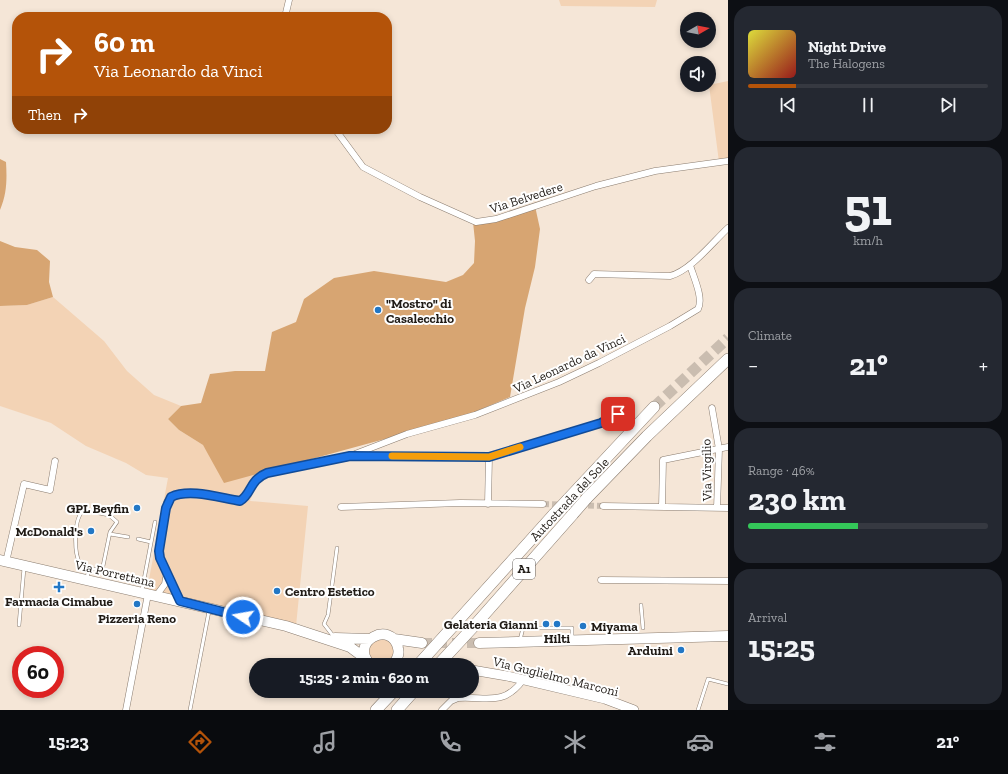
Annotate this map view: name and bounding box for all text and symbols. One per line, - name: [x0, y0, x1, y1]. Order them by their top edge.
- north arrow: [680, 12, 716, 48]
- map controls: [680, 12, 716, 92]
- text: 60 m: [94, 26, 155, 59]
- icon: right: [28, 28, 80, 80]
- text: Night Drive: [808, 38, 886, 56]
- button: sound: [680, 56, 716, 92]
- text: The Halogens: [808, 56, 885, 71]
- text: Via Leonardo da Vinci: [94, 60, 262, 82]
- icon: previous: [777, 94, 799, 116]
- icon: pause: [857, 94, 879, 116]
- icon: next: [937, 94, 959, 116]
- icon: right: [69, 104, 91, 126]
- text: Then: [28, 106, 61, 124]
- text: 51: [844, 176, 892, 238]
- street label: Via Belvedere: [487, 179, 564, 217]
- text: km/h: [853, 233, 883, 248]
- place label: "Mostro" di Casalecchio: [386, 296, 454, 326]
- marker: "Mostro" di Casalecchio: [373, 305, 383, 315]
- text: Climate: [748, 328, 792, 343]
- street label: Via Leonardo da Vinci: [510, 331, 628, 396]
- text: 21°: [849, 347, 888, 383]
- text: −: [748, 352, 758, 379]
- text: +: [979, 352, 988, 379]
- pin: [601, 397, 635, 431]
- icon: arrive: [607, 403, 629, 425]
- street label: Via Virgilio: [698, 438, 715, 502]
- street label: Autostrada del Sole: [527, 455, 612, 544]
- text: Range · 46%: [748, 463, 815, 478]
- text: 230 km: [748, 482, 846, 518]
- place label: GPL Beyfin: [67, 501, 129, 516]
- marker: GPL Beyfin: [132, 503, 142, 513]
- place label: McDonald's: [16, 524, 83, 539]
- marker: McDonald's: [86, 526, 96, 536]
- street label: Via Porrettana: [72, 557, 157, 590]
- road number: A1: [513, 559, 535, 579]
- marker: Farmacia Cimabue: [54, 582, 64, 592]
- place label: Centro Estetico: [285, 584, 375, 599]
- marker: Centro Estetico: [272, 586, 282, 596]
- place label: Farmacia Cimabue: [5, 594, 114, 609]
- position arrow: [222, 596, 264, 638]
- marker: Pizzeria Reno: [132, 599, 142, 609]
- text: Arrival: [748, 610, 787, 625]
- place label: Pizzeria Reno: [98, 611, 176, 626]
- place label: Gelateria Gianni: [444, 617, 538, 632]
- marker: Gelateria Gianni: [541, 619, 551, 629]
- marker: Hilti: [552, 619, 562, 629]
- place label: Miyama: [591, 619, 638, 634]
- marker: Miyama: [578, 621, 588, 631]
- text: 15:25: [748, 629, 815, 665]
- place label: Hilti: [544, 631, 570, 646]
- place label: Arduini: [628, 643, 673, 658]
- marker: Arduini: [676, 645, 686, 655]
- speed limit sign: 60: [12, 646, 64, 698]
- street label: Via Guglielmo Marconi: [491, 653, 621, 699]
- text: 15:25 · 2 min · 620 m: [299, 669, 429, 687]
- icon: directions: [186, 728, 214, 756]
- icon: music: [311, 728, 339, 756]
- icon: phone: [436, 728, 464, 756]
- icon: climate: [561, 728, 589, 756]
- icon: car: [686, 728, 714, 756]
- icon: filters: [811, 728, 839, 756]
- text: 15:23: [49, 731, 89, 753]
- text: 21°: [936, 731, 959, 753]

